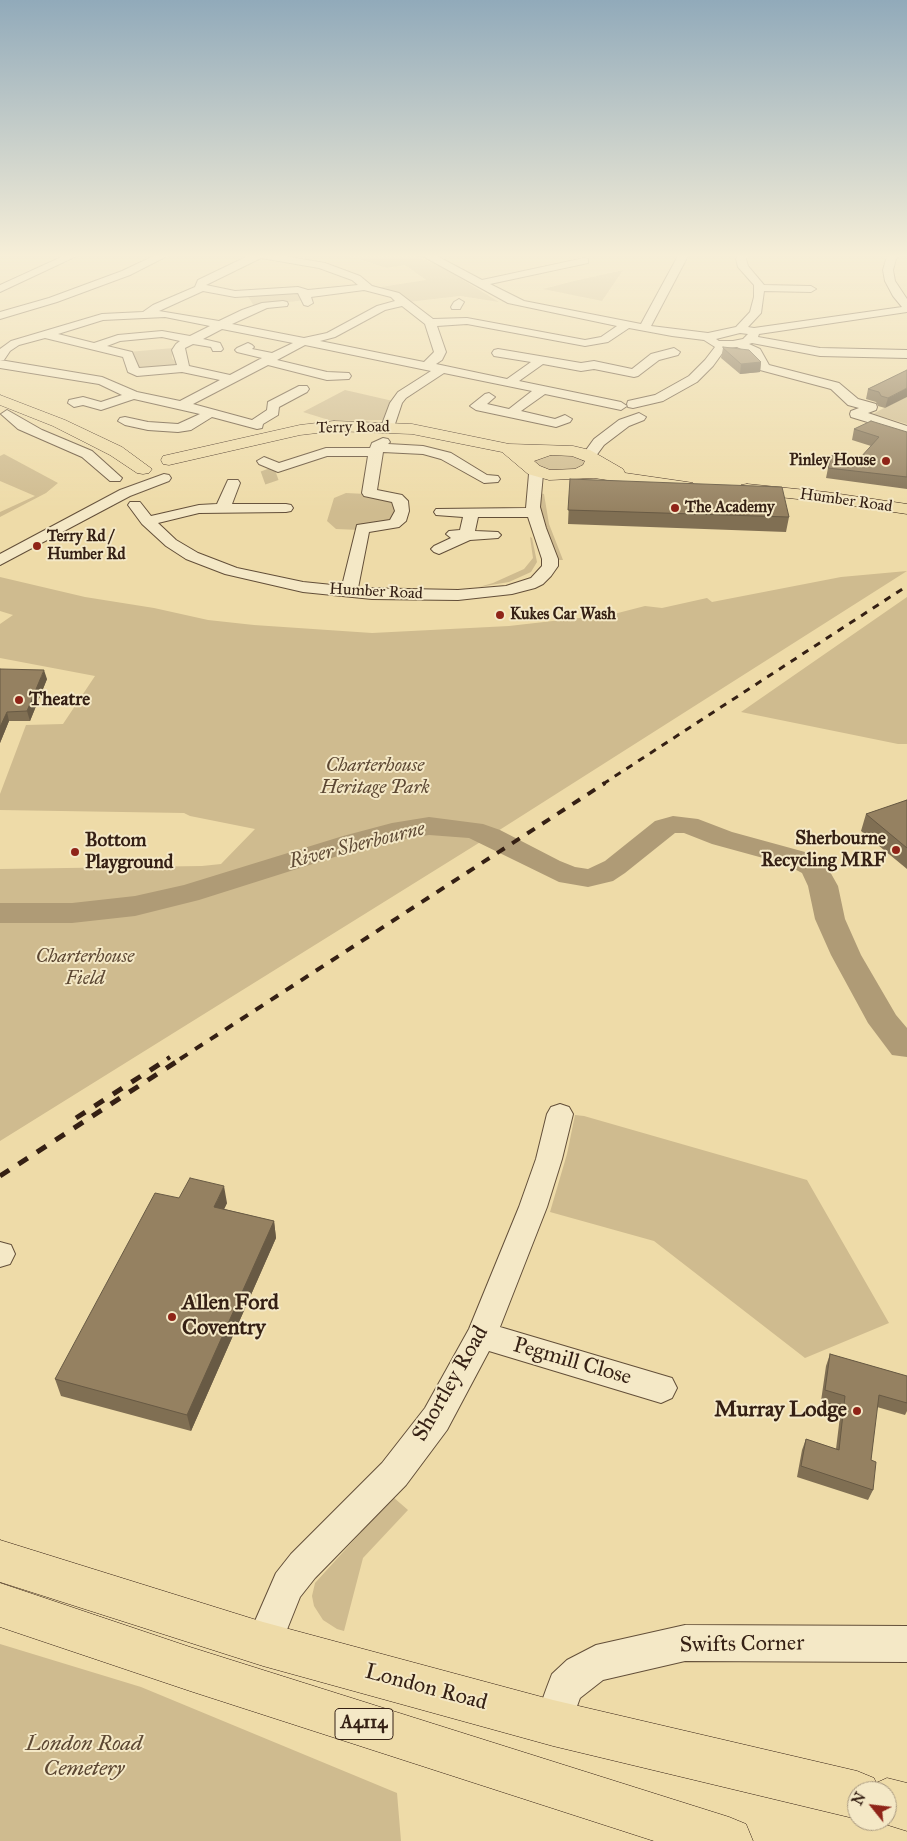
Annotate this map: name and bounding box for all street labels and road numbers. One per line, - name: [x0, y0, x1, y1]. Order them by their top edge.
- street label: Terry Road: [316, 418, 390, 438]
- street label: Humber Road: [798, 485, 894, 517]
- street label: Humber Road: [329, 580, 423, 604]
- street label: Shortley Road: [407, 1322, 495, 1446]
- street label: Pegmill Close: [510, 1333, 634, 1391]
- street label: Swifts Corner: [679, 1631, 805, 1659]
- street label: London Road: [362, 1659, 490, 1717]
- road number: A4114: [335, 1708, 393, 1740]

